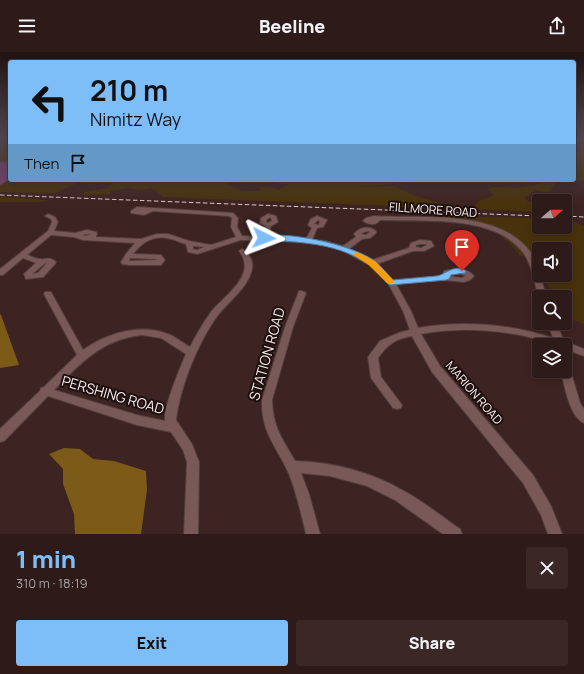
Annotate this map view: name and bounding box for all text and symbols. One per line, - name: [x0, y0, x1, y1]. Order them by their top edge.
- text: Beeline: [259, 14, 325, 38]
- icon: menu: [16, 15, 38, 37]
- icon: share: [546, 15, 568, 37]
- text: 210 m: [90, 71, 168, 109]
- icon: left: [24, 76, 76, 128]
- text: Nimitz Way: [90, 107, 181, 131]
- icon: arrive: [67, 152, 89, 174]
- text: Then: [24, 153, 59, 174]
- north arrow: [532, 194, 572, 234]
- map controls: [532, 194, 572, 378]
- street label: FILLMORE ROAD: [388, 198, 478, 221]
- position arrow: [243, 217, 285, 259]
- pin: [445, 230, 479, 271]
- icon: arrive: [451, 236, 473, 258]
- button: sound: [532, 242, 572, 282]
- button: search: [532, 290, 572, 330]
- street label: STATION ROAD: [244, 305, 289, 403]
- button: layers: [532, 338, 572, 378]
- street label: MARION ROAD: [442, 357, 507, 428]
- street label: PERSHING ROAD: [60, 371, 167, 418]
- text: 1 min: [16, 542, 76, 575]
- button: close: [526, 547, 568, 589]
- text: 310 m · 18:19: [16, 574, 88, 592]
- button: Exit: [16, 620, 288, 666]
- button: Share: [296, 620, 568, 666]

